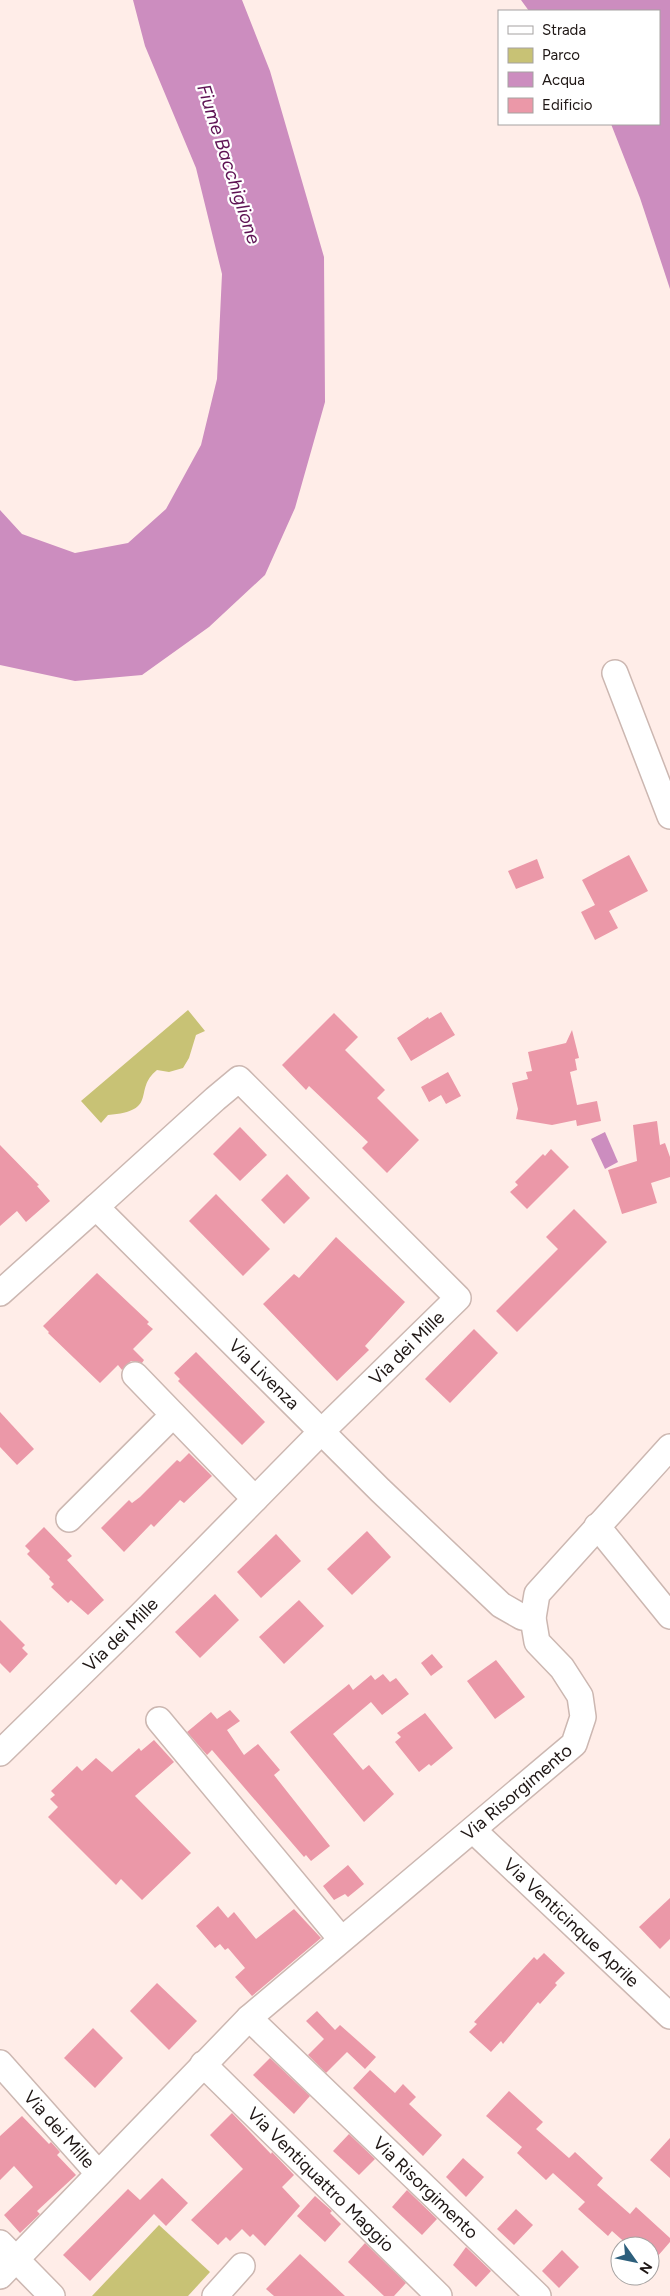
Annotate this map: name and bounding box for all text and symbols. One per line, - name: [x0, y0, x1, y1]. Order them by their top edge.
- legend: [498, 10, 660, 125]
- text: Strada: [542, 21, 586, 39]
- text: Parco: [542, 46, 580, 64]
- text: Acqua: [542, 71, 585, 89]
- water label: Fiume Bacchiglione: [192, 81, 266, 247]
- text: Edificio: [542, 96, 593, 114]
- street label: Via dei Mille: [365, 1306, 449, 1390]
- street label: Via Livenza: [224, 1334, 304, 1414]
- street label: Via dei Mille: [79, 1593, 163, 1676]
- street label: Via Risorgimento: [457, 1739, 577, 1845]
- street label: Via Venticinque Aprile: [499, 1853, 644, 1992]
- street label: Via dei Mille: [19, 2086, 100, 2173]
- street label: Via Ventiquattro Maggio: [243, 2103, 399, 2257]
- street label: Via Risorgimento: [368, 2132, 483, 2244]
- north arrow: [610, 2236, 660, 2286]
- text: N: [635, 2259, 656, 2277]

